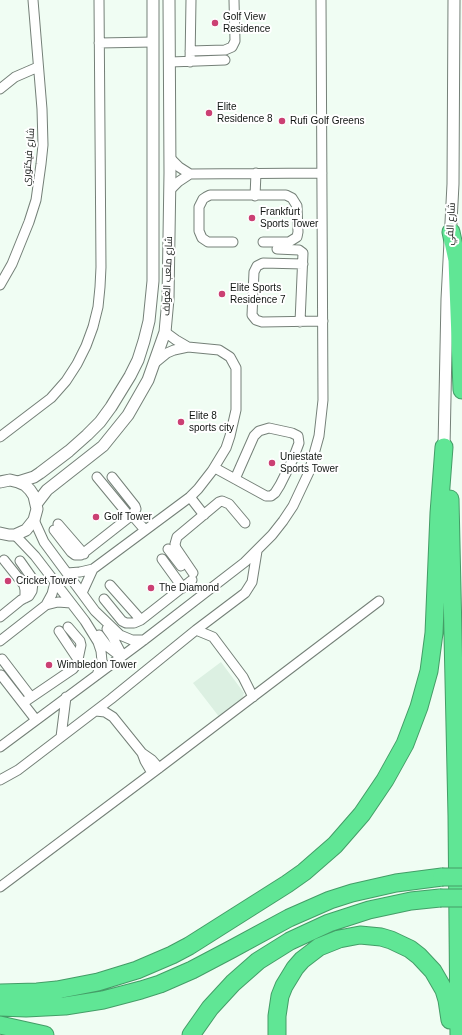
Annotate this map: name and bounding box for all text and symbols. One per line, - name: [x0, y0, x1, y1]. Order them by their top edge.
- place label: Golf View Residence: [223, 11, 270, 34]
- marker: Golf View Residence: [210, 18, 220, 28]
- place label: Elite Residence 8: [217, 101, 273, 124]
- marker: Elite Residence 8: [204, 108, 214, 118]
- place label: Rufi Golf Greens: [290, 115, 364, 127]
- marker: Rufi Golf Greens: [277, 116, 287, 126]
- street label: شارع فيكتوري: [20, 128, 38, 186]
- street label: شارع الفي: [444, 202, 458, 246]
- place label: Frankfurt Sports Tower: [260, 206, 318, 230]
- marker: Frankfurt Sports Tower: [247, 213, 257, 223]
- street label: شارع ملعب الغولف: [161, 236, 175, 316]
- place label: Elite Sports Residence 7: [230, 282, 286, 306]
- marker: Elite Sports Residence 7: [217, 289, 227, 299]
- place label: Elite 8 sports city: [189, 410, 234, 434]
- marker: Elite 8 sports city: [176, 417, 186, 427]
- place label: Uniestate Sports Tower: [280, 451, 338, 474]
- marker: Uniestate Sports Tower: [267, 458, 277, 468]
- place label: Golf Tower: [104, 511, 152, 523]
- marker: Golf Tower: [91, 512, 101, 522]
- place label: Cricket Tower: [16, 575, 77, 587]
- marker: Cricket Tower: [3, 576, 13, 586]
- place label: The Diamond: [159, 582, 219, 594]
- marker: The Diamond: [146, 583, 156, 593]
- place label: Wimbledon Tower: [57, 659, 136, 671]
- marker: Wimbledon Tower: [44, 660, 54, 670]

